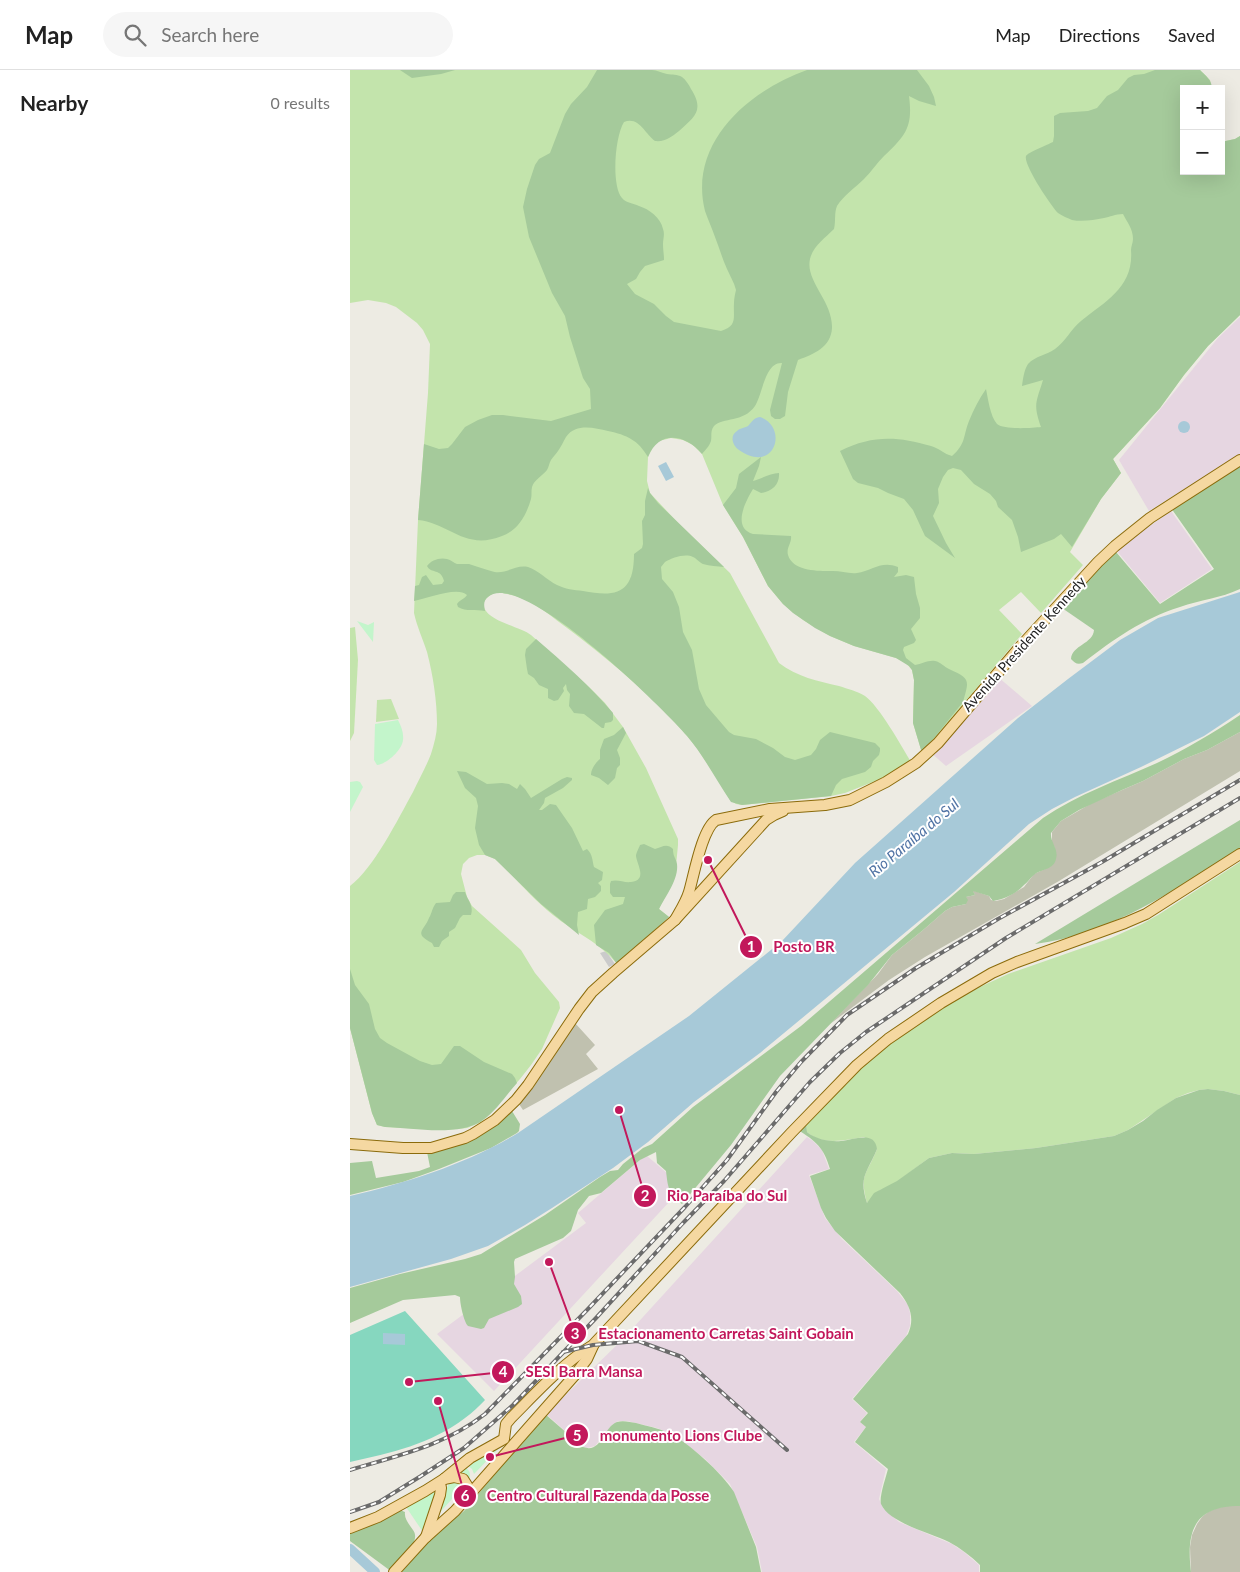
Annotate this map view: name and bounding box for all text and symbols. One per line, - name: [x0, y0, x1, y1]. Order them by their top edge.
- search box: [103, 12, 453, 57]
- text: Map: [25, 20, 73, 49]
- icon: search: [121, 21, 149, 49]
- text: Search here: [161, 23, 259, 46]
- text: Map: [995, 24, 1031, 46]
- text: Directions: [1059, 24, 1140, 46]
- text: Saved: [1168, 24, 1215, 46]
- map controls: [1180, 85, 1225, 175]
- button: +: [1180, 85, 1225, 130]
- text: Nearby: [20, 90, 88, 115]
- text: 0 results: [270, 93, 330, 112]
- button: −: [1180, 130, 1225, 175]
- street label: Avenida Presidente Kennedy: [958, 572, 1089, 715]
- water label: Rio Paraíba do Sul: [865, 794, 962, 880]
- callout: Posto BR: [739, 932, 845, 962]
- text: 1: [747, 937, 755, 955]
- text: Posto BR: [773, 937, 835, 955]
- callout: Rio Paraíba do Sul: [632, 1181, 798, 1211]
- text: 2: [641, 1186, 650, 1204]
- text: Rio Paraíba do Sul: [667, 1186, 787, 1204]
- callout: Estacionamento Carretas Saint Gobain: [563, 1318, 863, 1348]
- text: 3: [571, 1324, 579, 1342]
- text: Estacionamento Carretas Saint Gobain: [598, 1324, 854, 1342]
- callout: SESI Barra Mansa: [491, 1357, 653, 1387]
- text: 4: [499, 1362, 508, 1380]
- text: SESI Barra Mansa: [525, 1362, 643, 1380]
- callout: monumento Lions Clube: [565, 1420, 772, 1450]
- text: 5: [573, 1426, 581, 1444]
- text: monumento Lions Clube: [600, 1426, 762, 1444]
- callout: Centro Cultural Fazenda da Posse: [452, 1481, 720, 1511]
- text: 6: [461, 1486, 470, 1504]
- text: Centro Cultural Fazenda da Posse: [487, 1486, 709, 1504]

